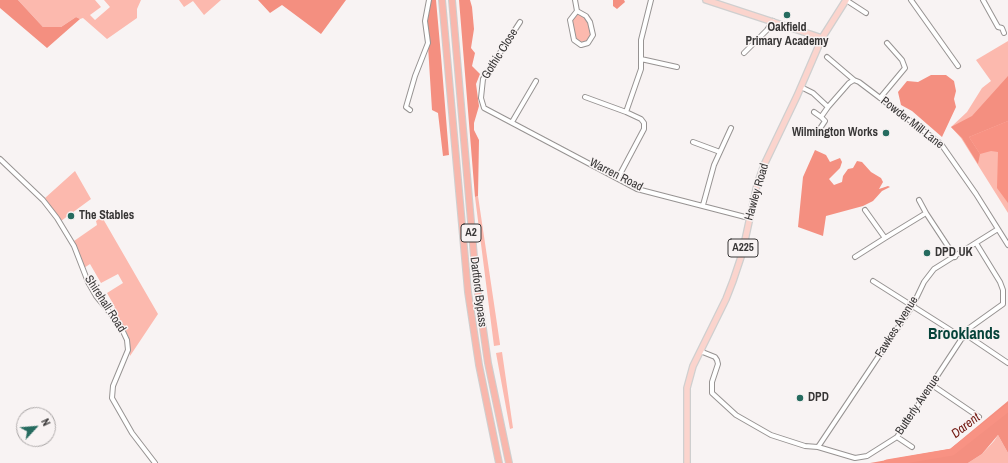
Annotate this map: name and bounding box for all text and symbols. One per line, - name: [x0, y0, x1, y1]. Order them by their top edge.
- marker: Oakfield Primary Academy: [782, 10, 792, 20]
- place label: Oakfield Primary Academy: [745, 21, 829, 49]
- street label: Gothic Close: [479, 26, 521, 82]
- street label: Powder Mill Lane: [878, 94, 946, 152]
- place label: Wilmington Works: [792, 126, 878, 140]
- marker: Wilmington Works: [881, 128, 891, 138]
- street label: Warren Road: [587, 155, 645, 195]
- street label: Hawley Road: [742, 162, 772, 222]
- place label: The Stables: [79, 209, 134, 223]
- marker: The Stables: [66, 211, 76, 221]
- road number: A2: [461, 224, 481, 242]
- road number: A225: [728, 239, 758, 257]
- place label: DPD UK: [935, 246, 973, 260]
- marker: DPD UK: [922, 248, 932, 258]
- street label: Dartford Bypass: [467, 256, 489, 328]
- street label: Shirehall Road: [81, 273, 129, 335]
- street label: Fawkes Avenue: [873, 294, 921, 360]
- district label: Brooklands: [928, 325, 1000, 345]
- street label: Butterly Avenue: [893, 372, 943, 438]
- place label: DPD: [808, 391, 829, 405]
- marker: DPD: [795, 393, 805, 403]
- north arrow: [16, 407, 56, 447]
- water label: Darent: [949, 410, 983, 442]
- text: N: [38, 416, 54, 428]

